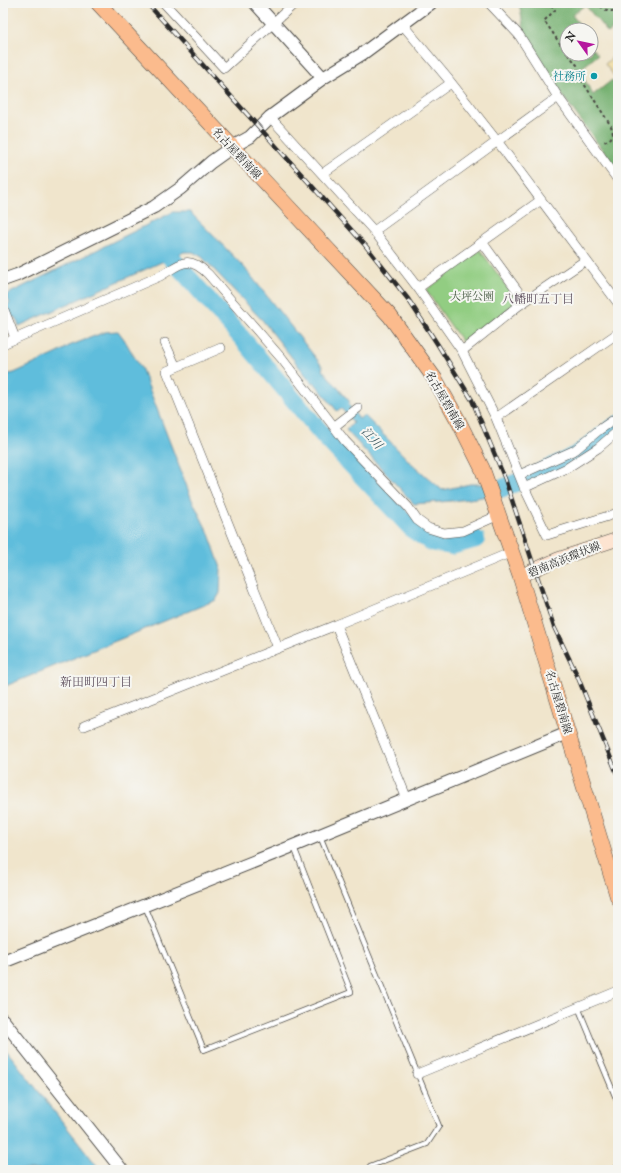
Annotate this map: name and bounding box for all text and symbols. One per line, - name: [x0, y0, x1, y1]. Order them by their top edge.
- north arrow: [559, 22, 599, 62]
- text: N: [562, 29, 580, 46]
- place label: 社務所: [553, 70, 586, 84]
- marker: 社務所: [589, 71, 599, 81]
- street label: 名古屋碧南線: [209, 125, 264, 183]
- park label: 大坪公園: [450, 290, 494, 304]
- district label: 八幡町五丁目: [502, 292, 574, 307]
- street label: 名古屋碧南線: [422, 368, 467, 433]
- water label: 江川: [358, 424, 387, 454]
- street label: 碧南高浜環状線: [526, 539, 603, 581]
- street label: 名古屋碧南線: [542, 669, 574, 736]
- district label: 新田町四丁目: [60, 675, 132, 690]

